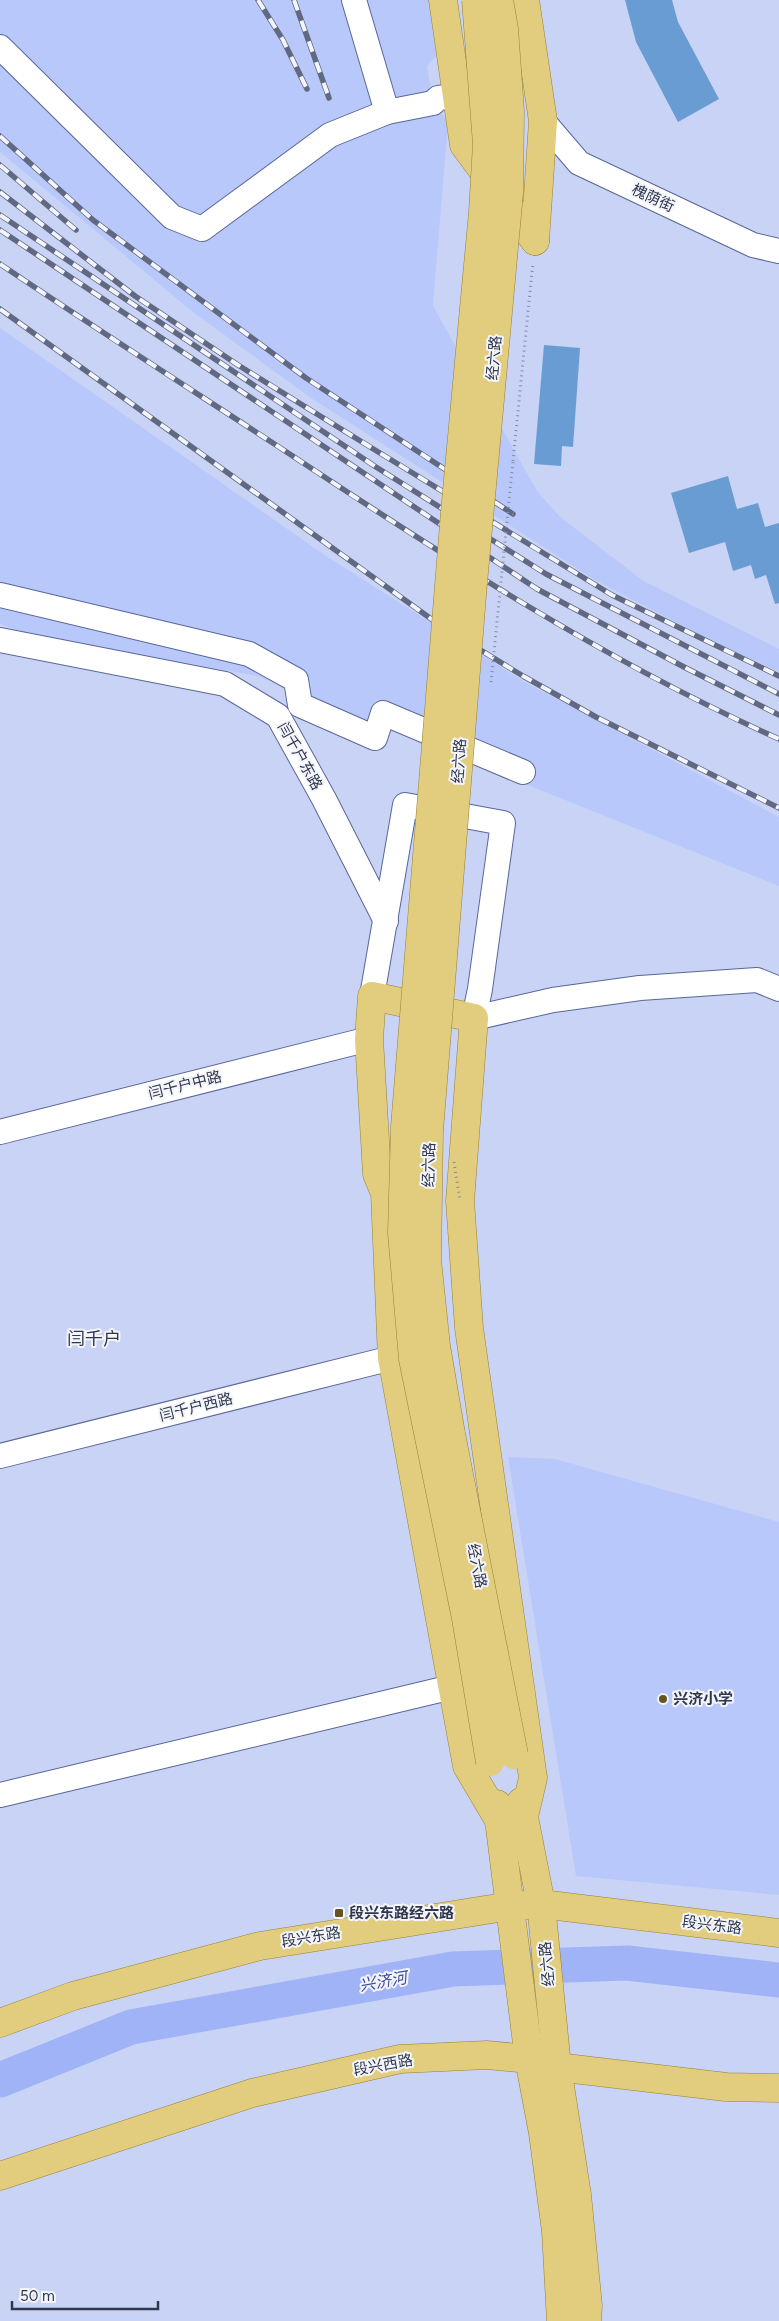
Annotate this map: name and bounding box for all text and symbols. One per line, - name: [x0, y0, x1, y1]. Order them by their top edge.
- street label: 槐荫街: [629, 180, 677, 216]
- street label: 经六路: [483, 335, 505, 381]
- street label: 闫千户东路: [274, 719, 326, 793]
- street label: 经六路: [448, 738, 470, 784]
- street label: 闫千户中路: [146, 1067, 224, 1103]
- street label: 经六路: [420, 1142, 438, 1188]
- district label: 闫千户: [67, 1328, 121, 1350]
- street label: 闫千户西路: [157, 1389, 235, 1425]
- street label: 经六路: [464, 1542, 490, 1590]
- place label: 兴济小学: [673, 1690, 733, 1708]
- marker: 兴济小学: [657, 1693, 669, 1705]
- place label: 段兴东路经六路: [349, 1904, 454, 1922]
- marker: 段兴东路经六路: [333, 1907, 345, 1919]
- street label: 段兴东路: [681, 1912, 743, 1938]
- street label: 段兴东路: [280, 1923, 342, 1951]
- street label: 经六路: [536, 1941, 558, 1987]
- water label: 兴济河: [358, 1967, 411, 1995]
- street label: 段兴西路: [352, 2051, 414, 2079]
- scale bar: [12, 2278, 159, 2310]
- text: 50 m: [20, 2287, 55, 2305]

